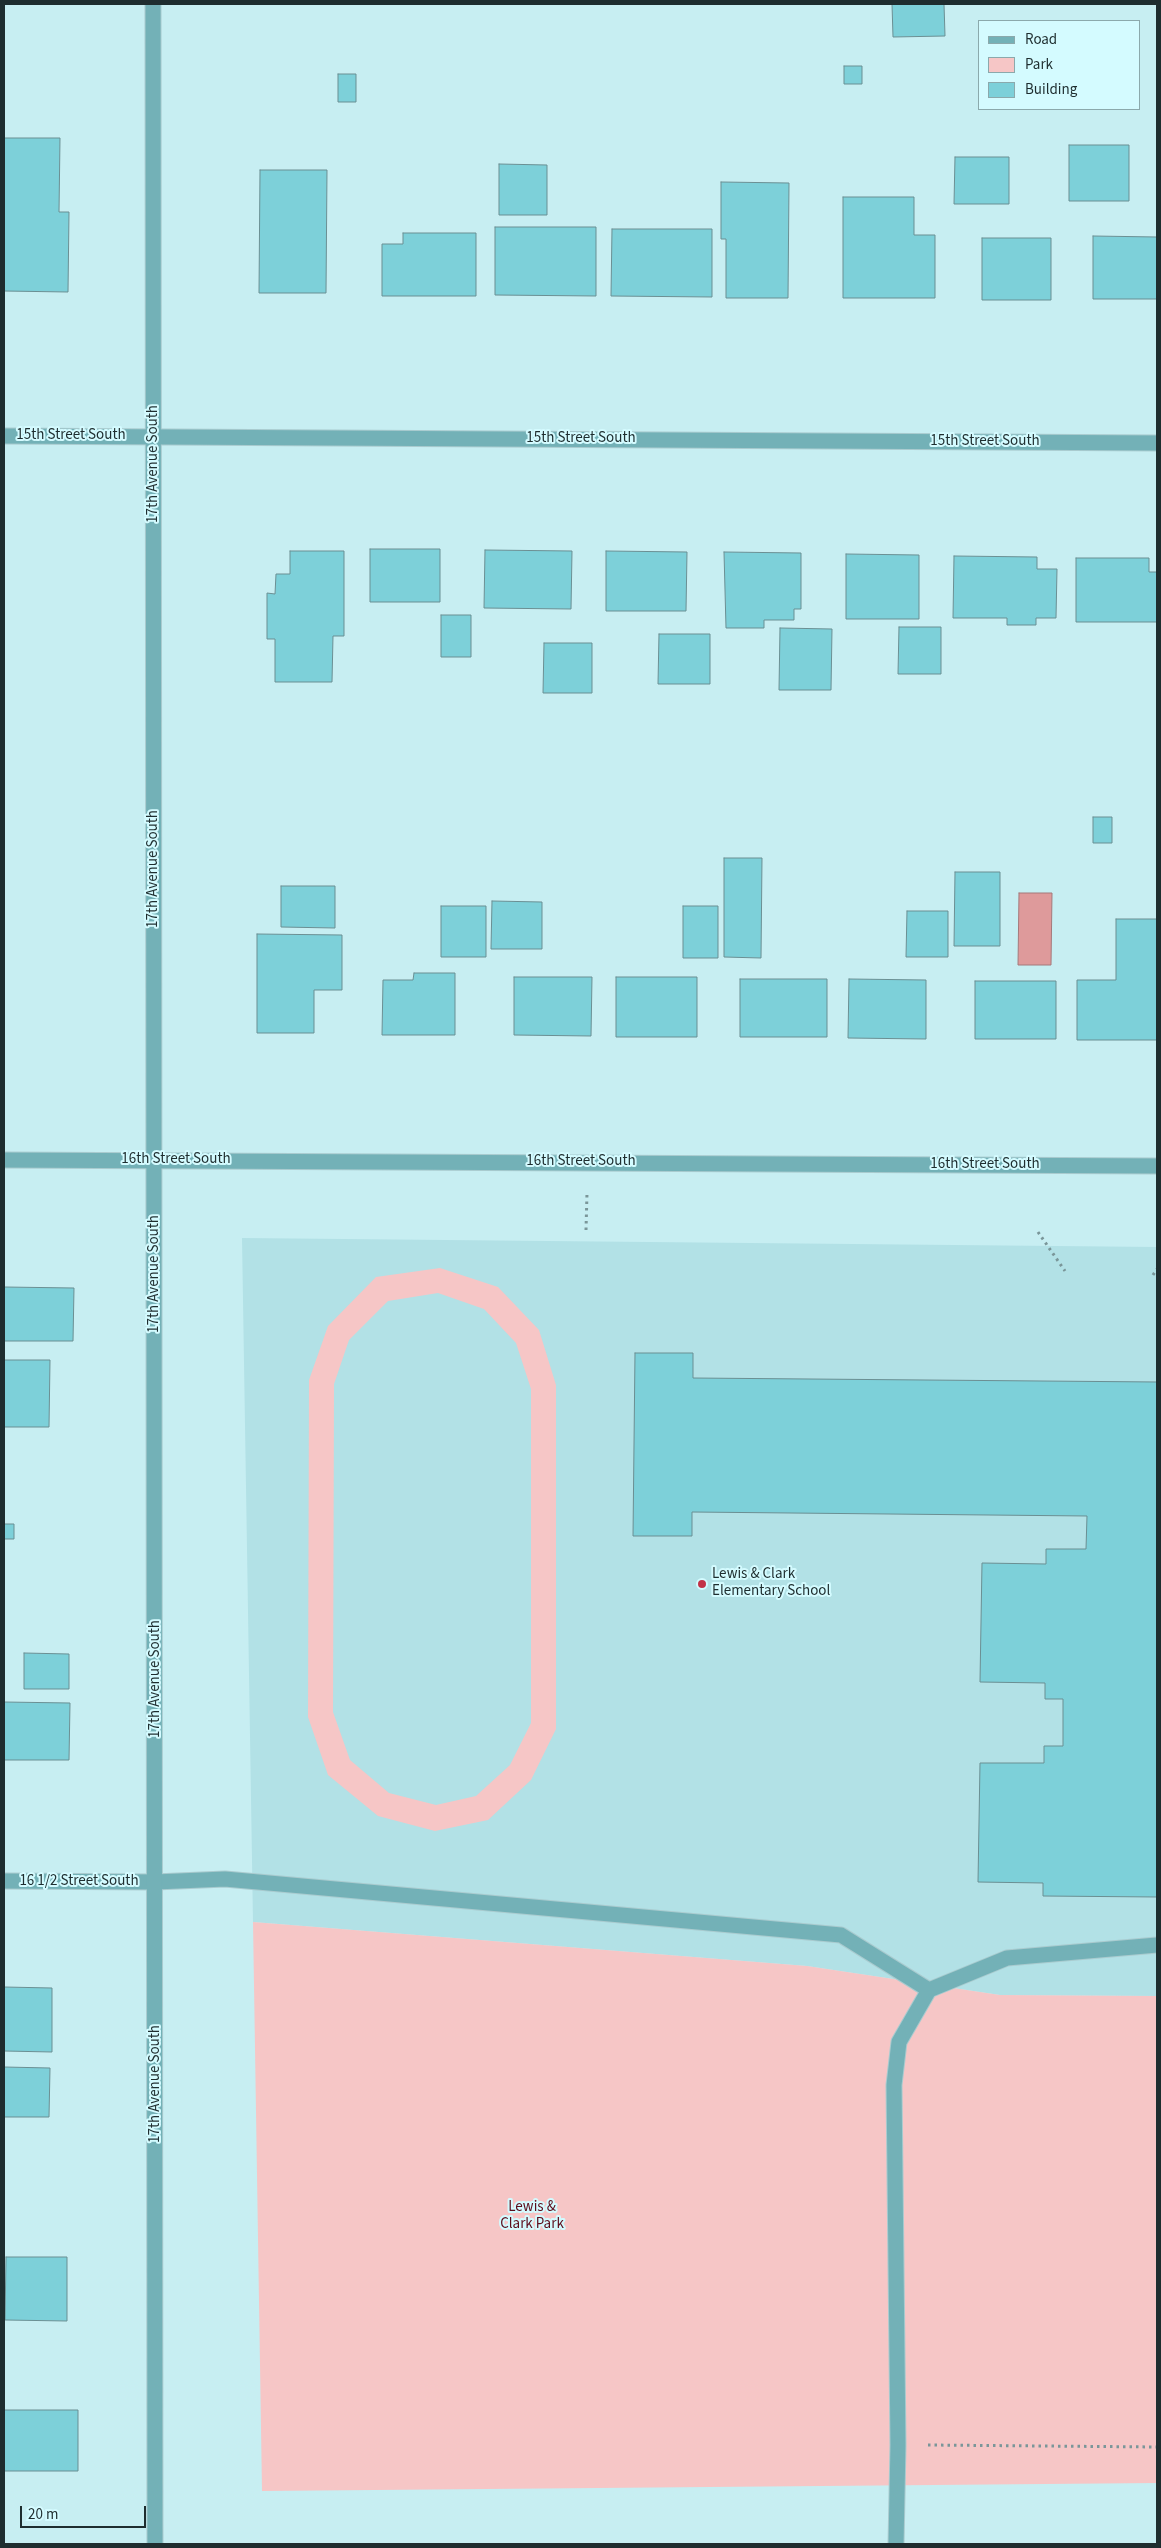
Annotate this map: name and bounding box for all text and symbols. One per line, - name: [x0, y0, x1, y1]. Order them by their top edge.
- legend: [978, 20, 1141, 110]
- text: Road: [1025, 29, 1057, 50]
- text: Park: [1025, 54, 1053, 75]
- text: Building: [1025, 79, 1077, 100]
- street label: 17th Avenue South: [145, 405, 163, 523]
- street label: 15th Street South: [16, 427, 126, 445]
- street label: 15th Street South: [526, 430, 636, 448]
- street label: 15th Street South: [930, 433, 1040, 451]
- street label: 17th Avenue South: [145, 810, 163, 928]
- street label: 16th Street South: [121, 1151, 231, 1169]
- street label: 16th Street South: [526, 1153, 636, 1171]
- street label: 16th Street South: [930, 1156, 1040, 1174]
- street label: 17th Avenue South: [146, 1215, 164, 1333]
- place label: Lewis & Clark Elementary School: [712, 1566, 830, 1601]
- marker: Lewis & Clark Elementary School: [696, 1578, 708, 1590]
- street label: 17th Avenue South: [147, 1620, 165, 1738]
- street label: 16 1/2 Street South: [19, 1873, 139, 1891]
- street label: 17th Avenue South: [147, 2025, 165, 2143]
- park label: Lewis & Clark Park: [500, 2199, 564, 2234]
- scale bar: [22, 2496, 149, 2528]
- text: 20 m: [28, 2504, 58, 2525]

